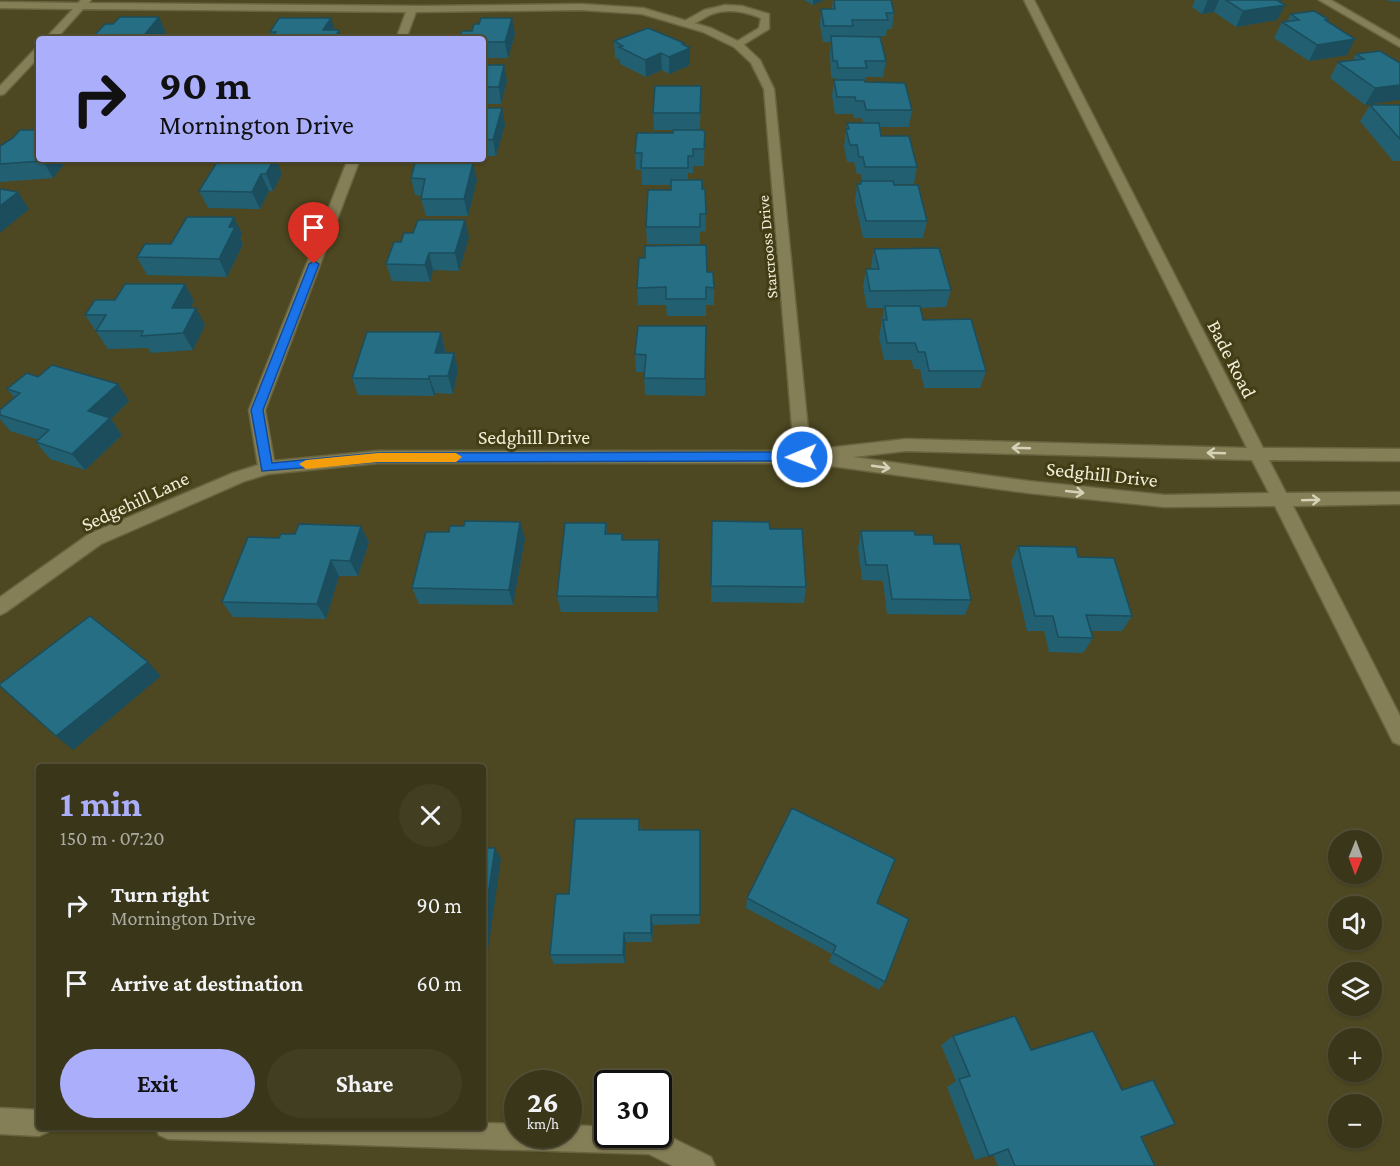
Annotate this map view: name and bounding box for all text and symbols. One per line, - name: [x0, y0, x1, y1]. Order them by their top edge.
- icon: right: [60, 60, 138, 138]
- text: 90 m: [159, 61, 251, 108]
- text: Mornington Drive: [159, 110, 354, 140]
- street label: Starcrooss Drive: [755, 195, 780, 299]
- pin: [288, 202, 339, 264]
- icon: arrive: [297, 211, 330, 244]
- street label: Bade Road: [1203, 317, 1261, 402]
- position arrow: [770, 425, 834, 489]
- street label: Sedghill Drive: [478, 426, 590, 449]
- one-way arrow: [1011, 442, 1031, 454]
- one-way arrow: [1206, 448, 1226, 459]
- street label: Sedghill Drive: [1045, 457, 1159, 492]
- one-way arrow: [871, 462, 891, 473]
- street label: Sedgehill Lane: [78, 466, 193, 536]
- one-way arrow: [1064, 487, 1084, 498]
- one-way arrow: [1301, 494, 1321, 506]
- text: 1 min: [60, 784, 142, 824]
- button: close: [399, 784, 462, 847]
- text: 150 m · 07:20: [60, 827, 165, 849]
- north arrow: [1328, 830, 1382, 884]
- map controls: [1328, 830, 1382, 1148]
- text: Turn right: [111, 882, 209, 907]
- icon: right: [60, 889, 93, 922]
- text: 90 m: [417, 893, 462, 918]
- button: sound: [1328, 896, 1382, 950]
- text: Mornington Drive: [111, 907, 255, 929]
- button: layers: [1328, 962, 1382, 1016]
- icon: arrive: [60, 967, 93, 1000]
- text: Arrive at destination: [111, 971, 303, 996]
- text: 60 m: [417, 971, 462, 996]
- button: +: [1328, 1028, 1382, 1082]
- button: Exit: [60, 1049, 255, 1118]
- button: Share: [267, 1049, 462, 1118]
- speed limit sign: 30: [594, 1070, 672, 1148]
- text: 26: [527, 1085, 559, 1118]
- button: −: [1328, 1094, 1382, 1148]
- text: km/h: [527, 1116, 559, 1132]

